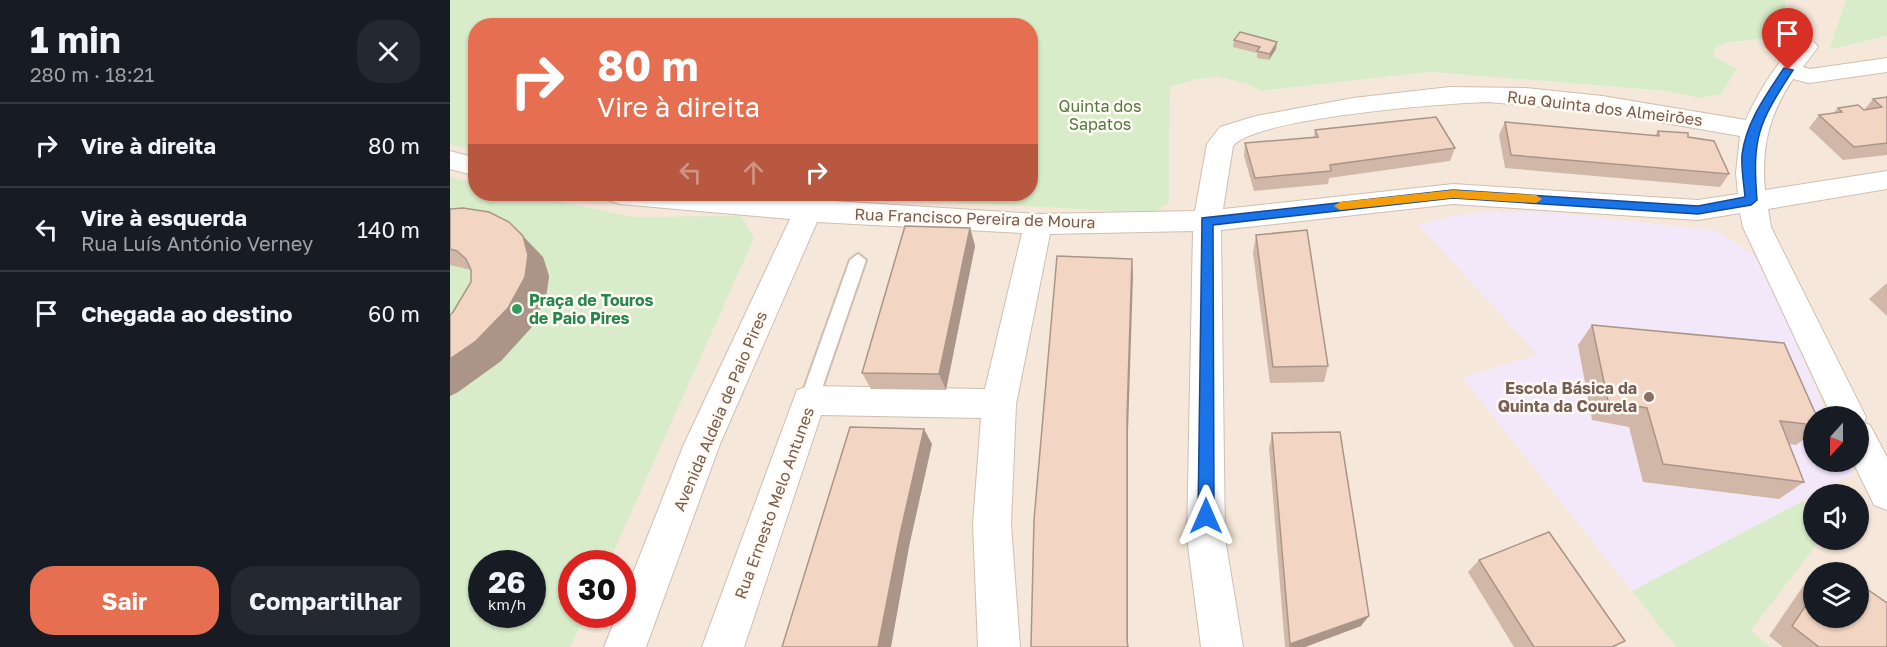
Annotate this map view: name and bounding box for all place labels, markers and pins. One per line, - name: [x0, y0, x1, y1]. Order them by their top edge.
- pin: [1762, 8, 1813, 70]
- place label: Praça de Touros de Paio Pires: [529, 290, 654, 328]
- marker: Praça de Touros de Paio Pires: [510, 302, 524, 316]
- place label: Escola Básica da Quinta da Courela: [1498, 378, 1637, 416]
- marker: Escola Básica da Quinta da Courela: [1642, 390, 1656, 404]

